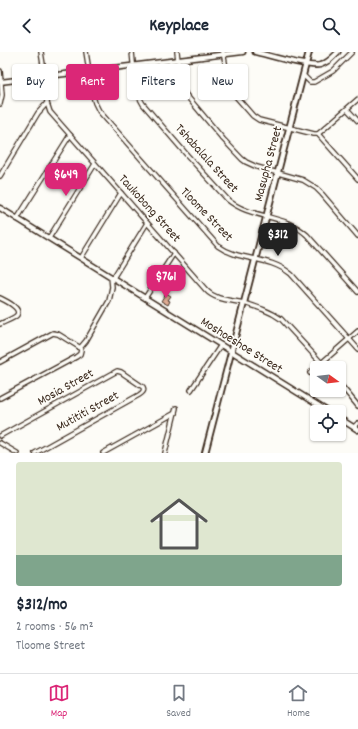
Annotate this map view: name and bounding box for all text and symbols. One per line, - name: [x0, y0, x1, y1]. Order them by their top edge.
- text: Keyplace: [149, 14, 209, 39]
- icon: back: [16, 15, 38, 37]
- icon: search: [320, 15, 342, 37]
- chip: Buy: [12, 64, 58, 100]
- chip: Rent: [66, 64, 119, 100]
- chip: Filters: [127, 64, 190, 100]
- chip: New: [198, 64, 248, 100]
- street label: Tshabalala Street: [170, 120, 242, 198]
- street label: Masupha Street: [250, 124, 288, 204]
- pin: $649: [42, 163, 90, 197]
- text: $649: [54, 166, 78, 185]
- street label: Taukobong Street: [113, 171, 185, 247]
- street label: Tloome Street: [175, 184, 237, 247]
- pin: $312: [254, 223, 302, 257]
- text: $312: [268, 226, 288, 245]
- pin: $761: [142, 265, 190, 299]
- text: $761: [156, 268, 176, 287]
- street label: Moshoeshoe Street: [196, 313, 286, 379]
- north arrow: [310, 361, 346, 397]
- map controls: [310, 361, 346, 441]
- street label: Mosia Street: [34, 365, 98, 411]
- street label: Mutititi Street: [53, 387, 123, 437]
- button: locate: [310, 405, 346, 441]
- icon: home: [143, 488, 215, 560]
- text: $312/mo: [16, 594, 67, 618]
- text: 2 rooms · 56 m²: [16, 618, 93, 637]
- text: Tloome Street: [16, 637, 85, 656]
- tab: Map: [48, 682, 70, 722]
- tab: Saved: [166, 682, 191, 722]
- tab: Home: [287, 682, 310, 722]

